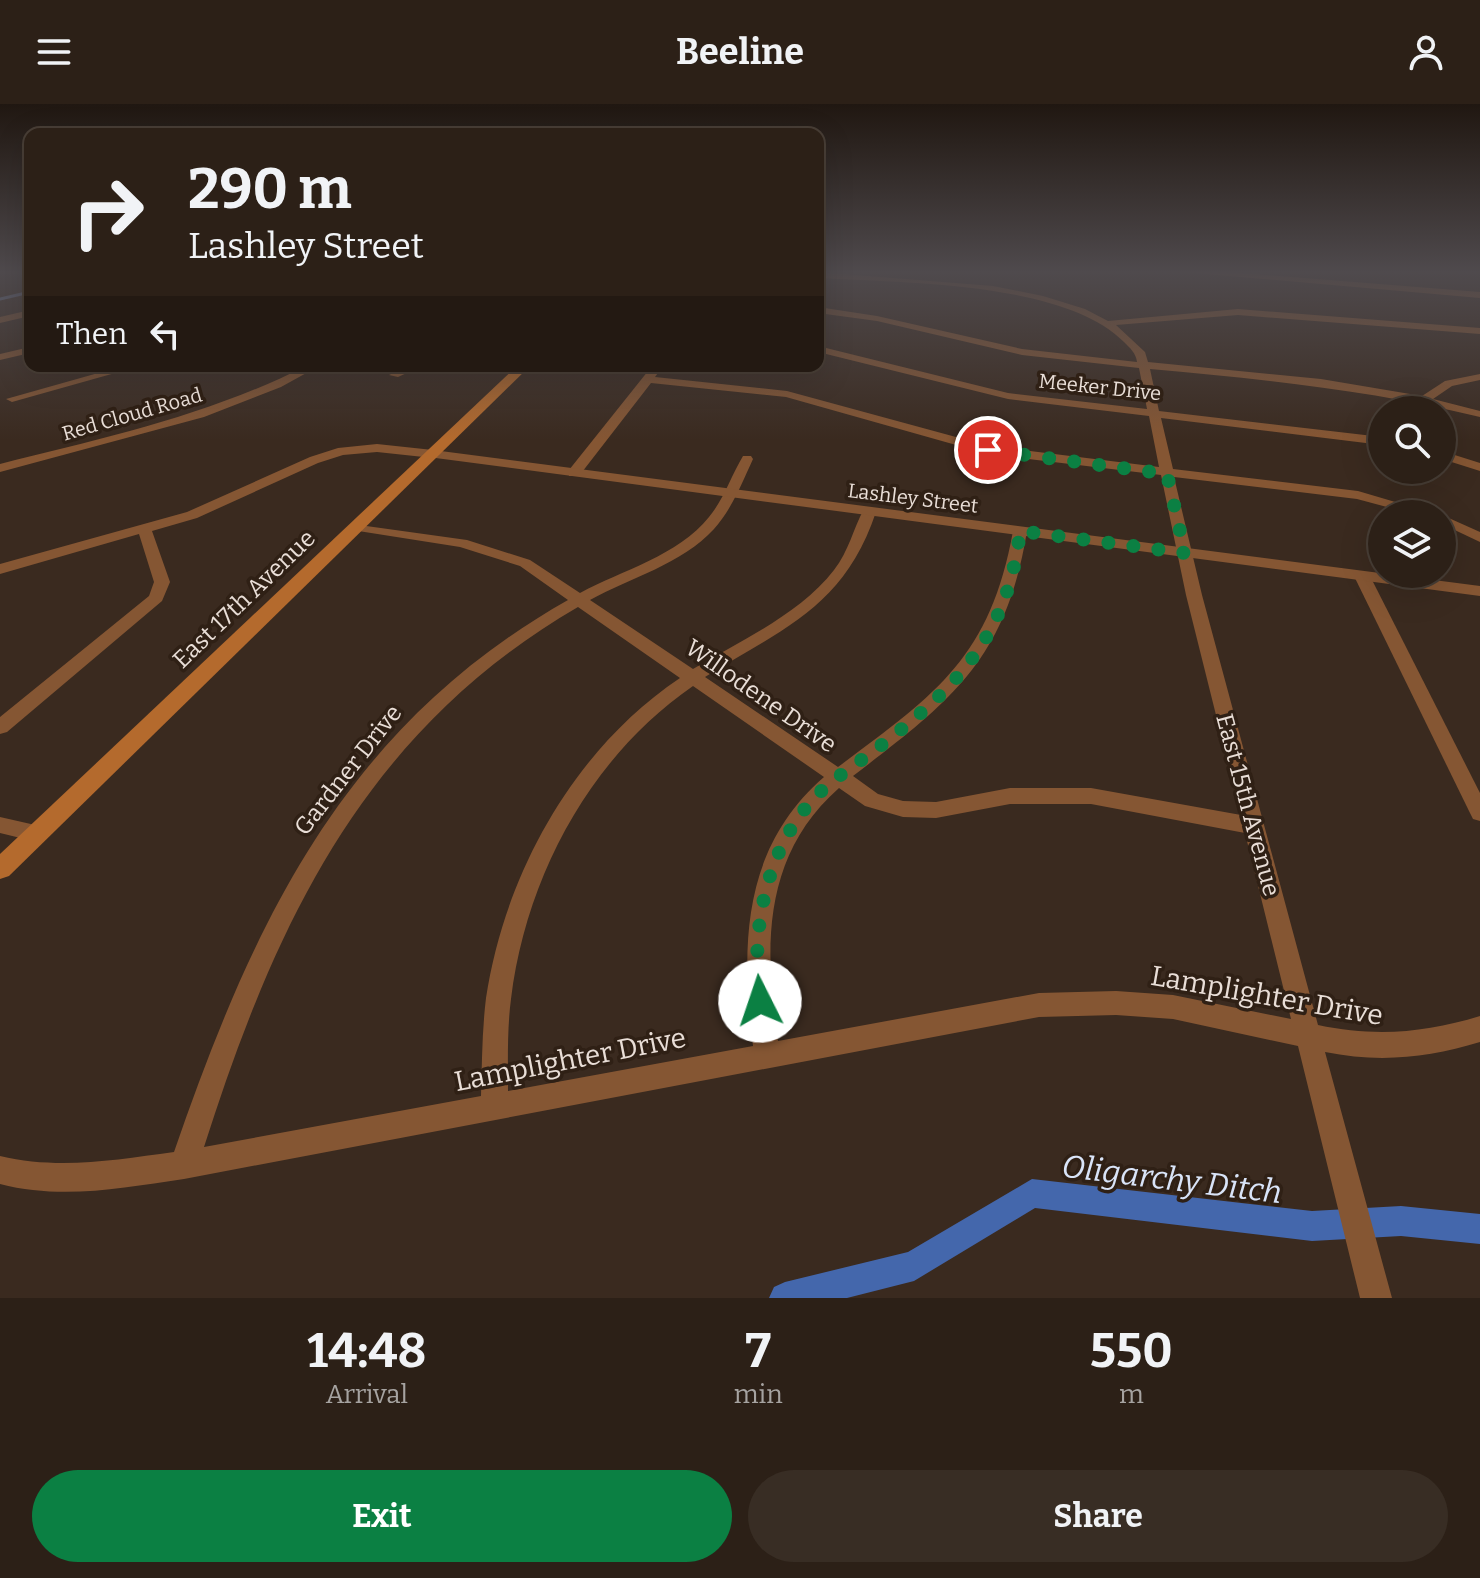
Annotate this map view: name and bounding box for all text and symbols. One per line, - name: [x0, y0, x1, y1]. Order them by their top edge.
- icon: menu: [32, 30, 76, 74]
- text: Beeline: [676, 30, 804, 74]
- icon: person: [1404, 30, 1448, 74]
- text: 290 m: [188, 156, 352, 223]
- icon: right: [56, 160, 160, 264]
- text: Lashley Street: [188, 224, 424, 268]
- icon: left: [143, 312, 187, 356]
- text: Then: [56, 316, 127, 352]
- street label: Meeker Drive: [1038, 369, 1162, 405]
- street label: Red Cloud Road: [59, 383, 205, 445]
- map controls: [1368, 396, 1456, 588]
- button: search: [1368, 396, 1456, 484]
- pin: [954, 416, 1022, 484]
- icon: arrive: [966, 428, 1010, 472]
- street label: Lashley Street: [847, 478, 979, 518]
- button: layers: [1368, 500, 1456, 588]
- street label: East 17th Avenue: [167, 524, 321, 674]
- street label: Willodene Drive: [680, 634, 842, 758]
- street label: Gardner Drive: [288, 699, 408, 841]
- street label: East 15th Avenue: [1210, 711, 1286, 899]
- position arrow: [718, 959, 802, 1043]
- street label: Lamplighter Drive: [1148, 959, 1385, 1032]
- street label: Lamplighter Drive: [452, 1021, 689, 1098]
- water label: Oligarchy Ditch: [1060, 1147, 1284, 1211]
- text: 14:48: [307, 1322, 426, 1380]
- text: 7: [745, 1322, 771, 1380]
- text: 550: [1090, 1322, 1173, 1380]
- text: Arrival: [326, 1379, 408, 1410]
- text: min: [734, 1379, 783, 1410]
- text: m: [1119, 1379, 1144, 1410]
- button: Exit: [32, 1470, 732, 1562]
- button: Share: [748, 1470, 1448, 1562]

